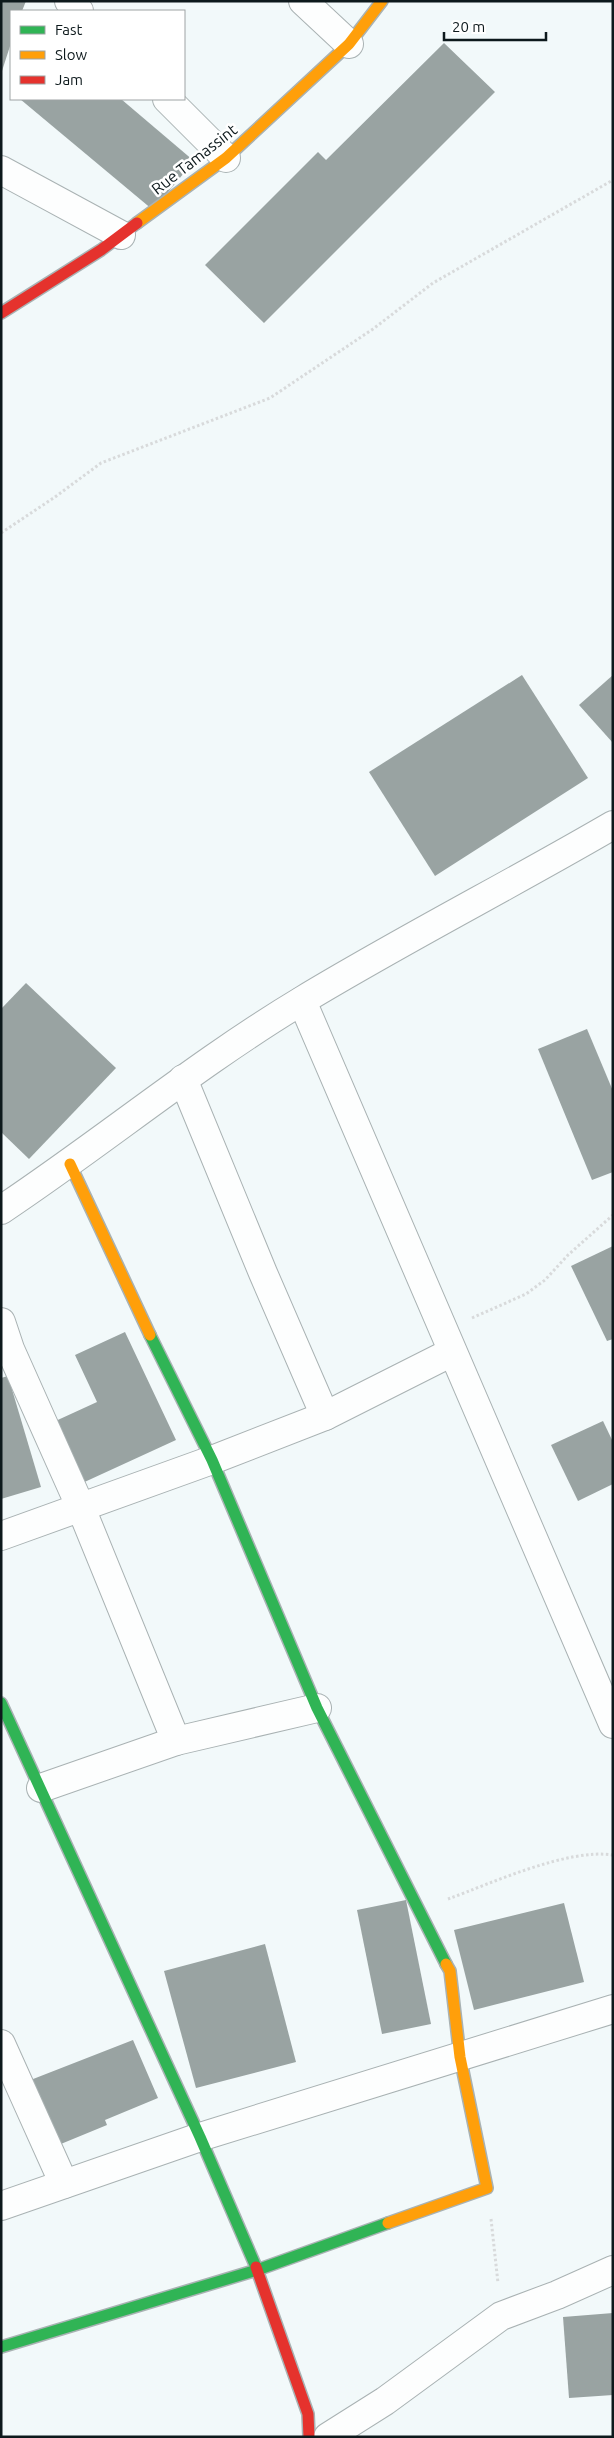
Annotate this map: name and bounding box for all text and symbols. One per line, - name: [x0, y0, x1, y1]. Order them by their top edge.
- legend: [10, 10, 185, 100]
- scale bar: [444, 10, 546, 42]
- text: 20 m: [452, 18, 485, 35]
- text: Fast: [55, 21, 83, 38]
- text: Slow: [55, 46, 88, 63]
- text: Jam: [55, 71, 83, 88]
- street label: Rue Tamassint: [148, 120, 241, 198]

